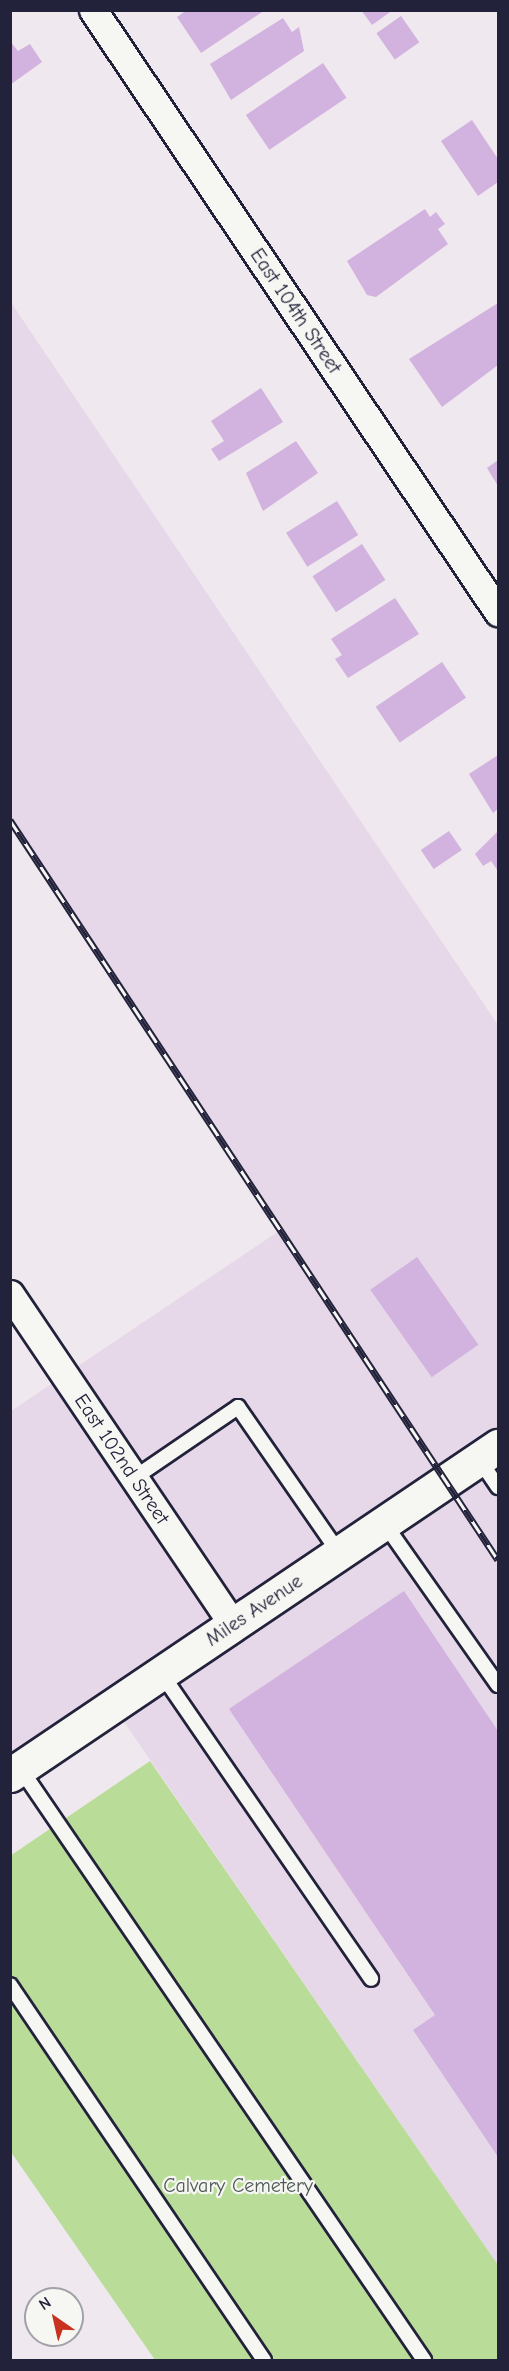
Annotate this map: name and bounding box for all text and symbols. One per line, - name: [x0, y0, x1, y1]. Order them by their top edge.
- street label: East 104th Street: [245, 244, 347, 378]
- street label: East 102nd Street: [70, 1389, 174, 1529]
- street label: Miles Avenue: [201, 1569, 307, 1651]
- park label: Calvary Cemetery: [163, 2173, 313, 2197]
- north arrow: [24, 2287, 84, 2347]
- text: N: [36, 2293, 54, 2314]

